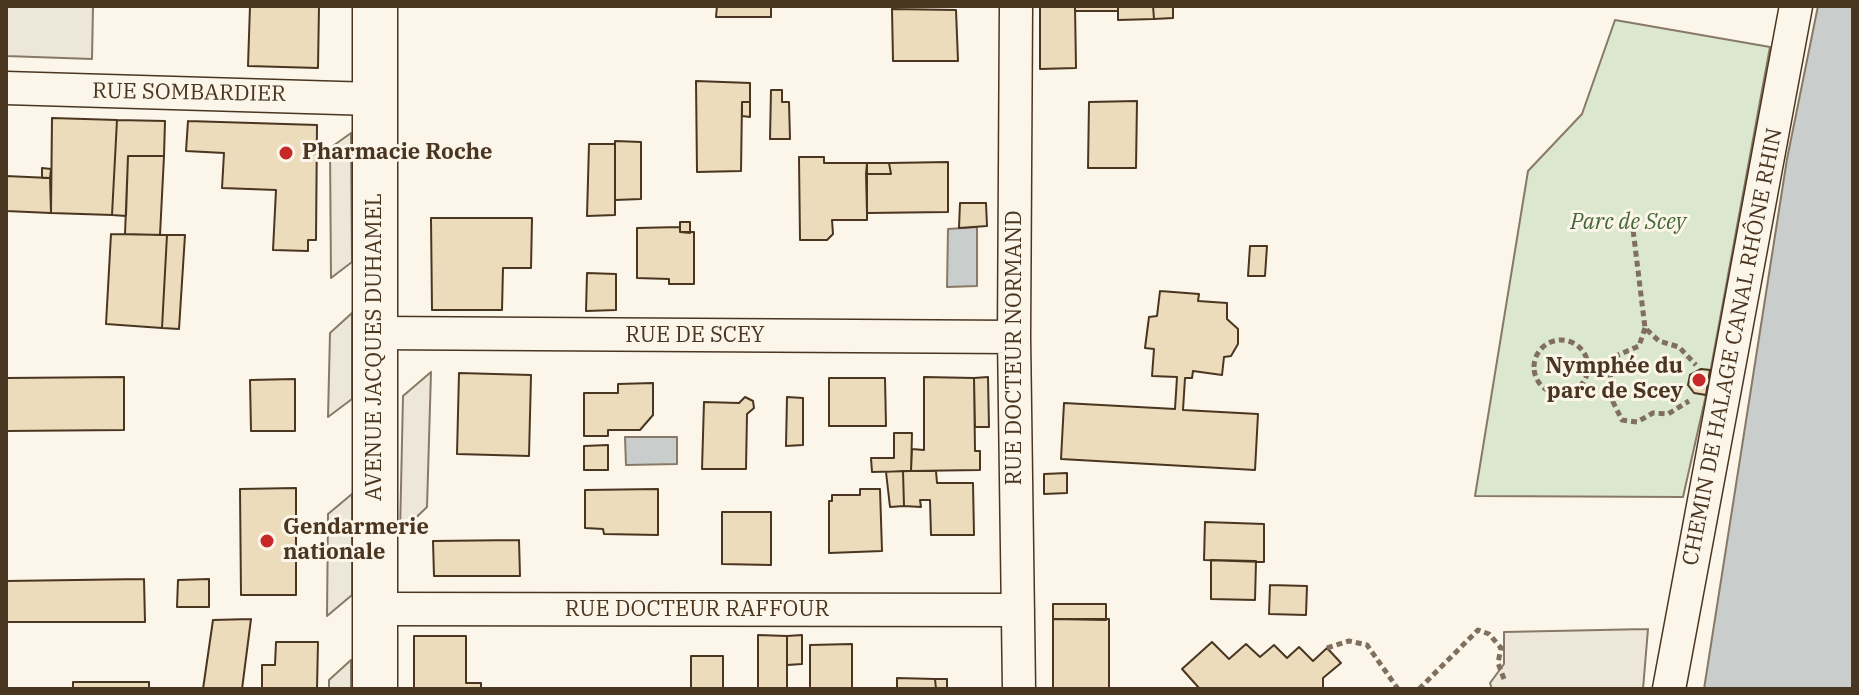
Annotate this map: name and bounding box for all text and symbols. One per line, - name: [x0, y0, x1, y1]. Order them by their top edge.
- street label: RUE SOMBARDIER: [92, 78, 286, 108]
- street label: CHEMIN DE HALAGE CANAL RHÔNE RHIN: [1678, 126, 1788, 568]
- place label: Pharmacie Roche: [302, 140, 493, 166]
- marker: Pharmacie Roche: [277, 144, 295, 162]
- street label: AVENUE JACQUES DUHAMEL: [362, 193, 388, 501]
- park label: Parc de Scey: [1570, 210, 1686, 236]
- street label: RUE DOCTEUR NORMAND: [1002, 211, 1028, 485]
- street label: RUE DE SCEY: [625, 323, 765, 349]
- place label: Nymphée du parc de Scey: [1545, 354, 1683, 406]
- marker: Nymphée du parc de Scey: [1690, 371, 1708, 389]
- place label: Gendarmerie nationale: [283, 515, 429, 566]
- marker: Gendarmerie nationale: [258, 532, 276, 550]
- street label: RUE DOCTEUR RAFFOUR: [565, 597, 829, 623]

